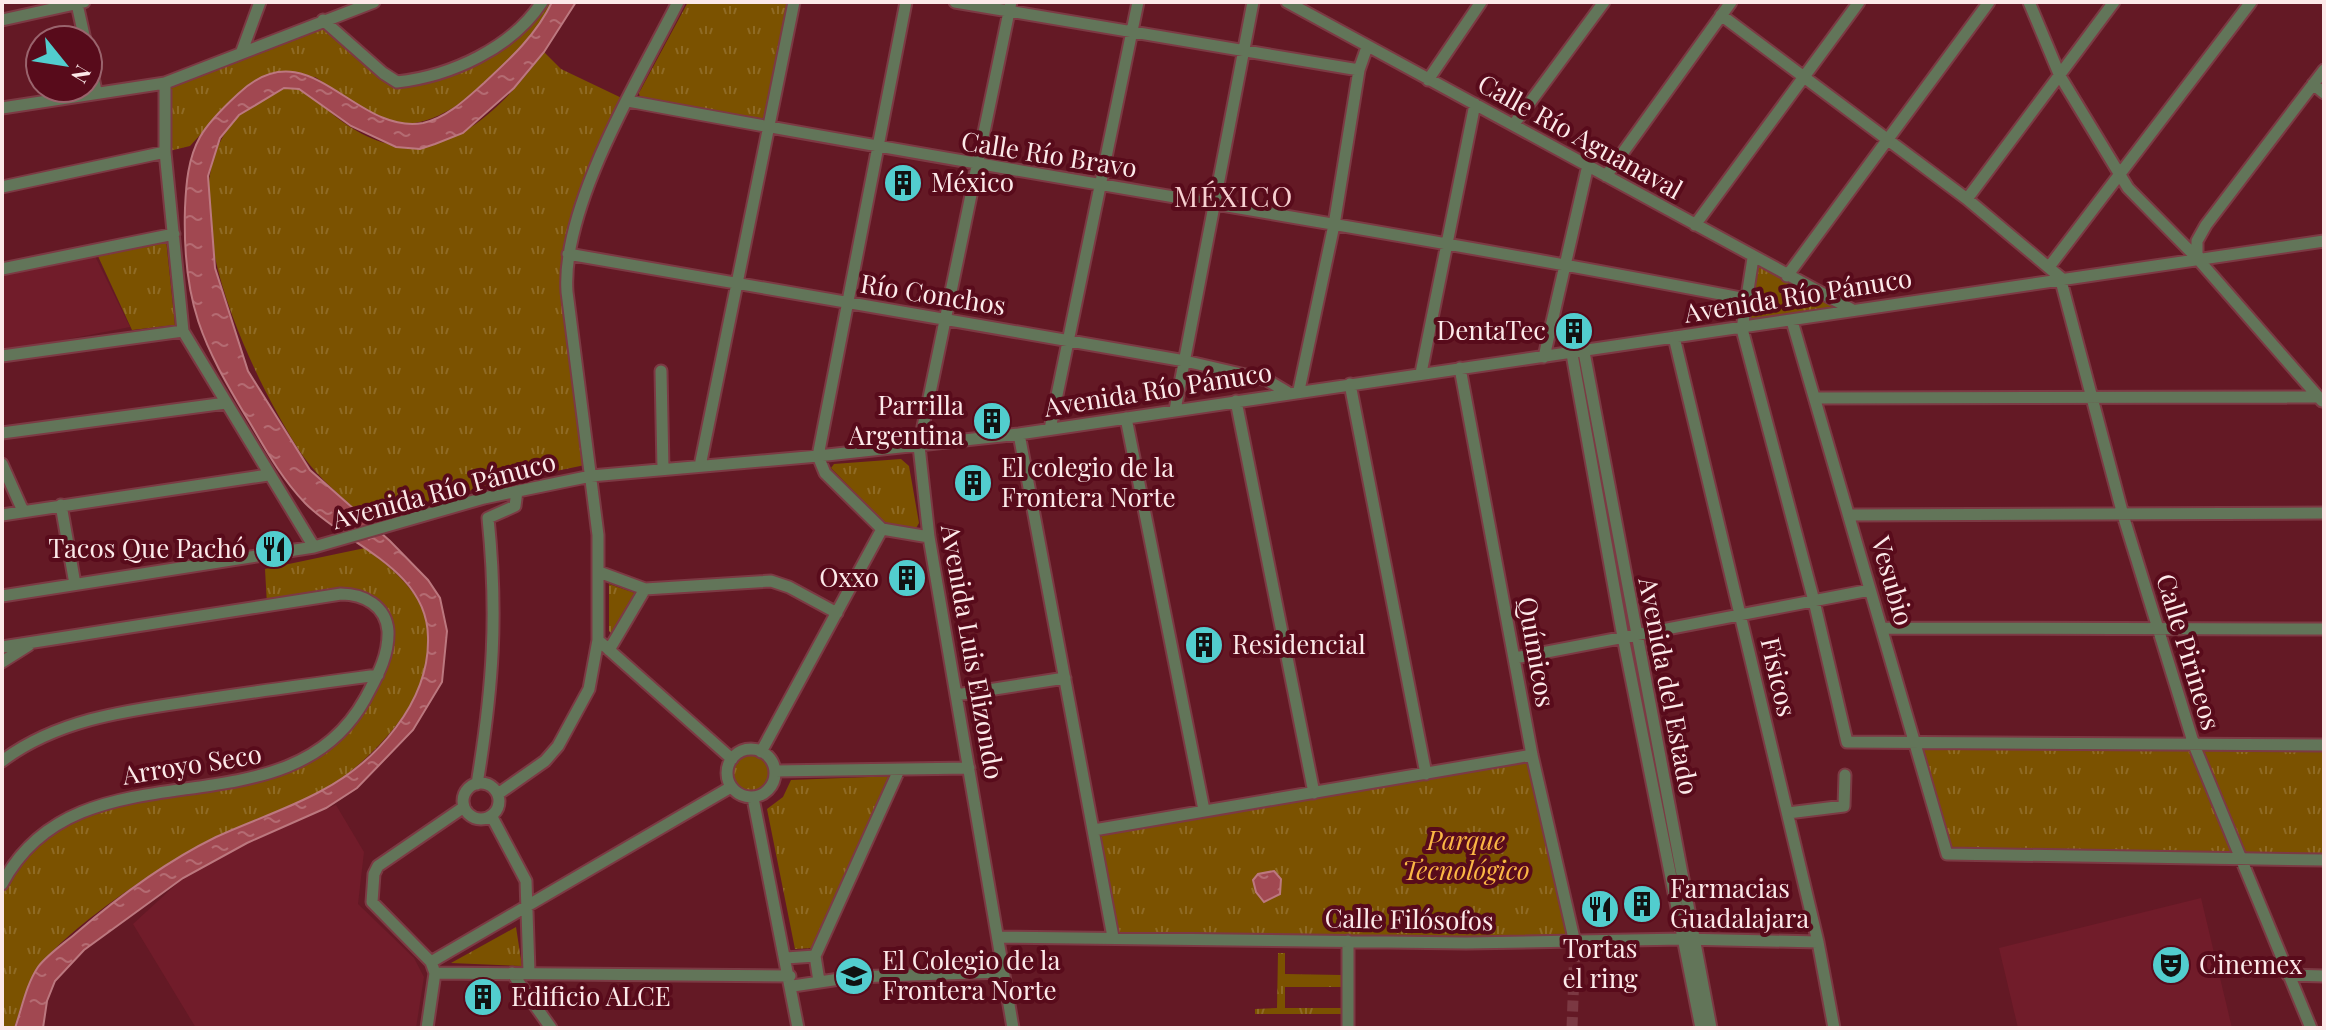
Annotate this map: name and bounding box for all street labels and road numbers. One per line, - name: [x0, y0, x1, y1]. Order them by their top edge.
- street label: Calle Río Aguanaval: [1472, 65, 1689, 206]
- street label: Calle Río Bravo: [959, 122, 1140, 185]
- street label: Avenida Río Pánuco: [1680, 259, 1914, 330]
- street label: Río Conchos: [858, 265, 1008, 322]
- street label: Avenida Río Pánuco: [1040, 353, 1274, 424]
- street label: Avenida Río Pánuco: [327, 443, 559, 536]
- street label: Avenida Luis Elizondo: [934, 521, 1013, 782]
- street label: Vesubio: [1864, 531, 1923, 629]
- street label: Calle Pirineos: [2149, 569, 2230, 734]
- street label: Avenida del Estado: [1631, 573, 1708, 797]
- street label: Químicos: [1511, 594, 1564, 710]
- street label: Físicos: [1753, 634, 1806, 720]
- street label: Arroyo Seco: [119, 735, 264, 792]
- street label: Calle Filósofos: [1324, 900, 1494, 937]

